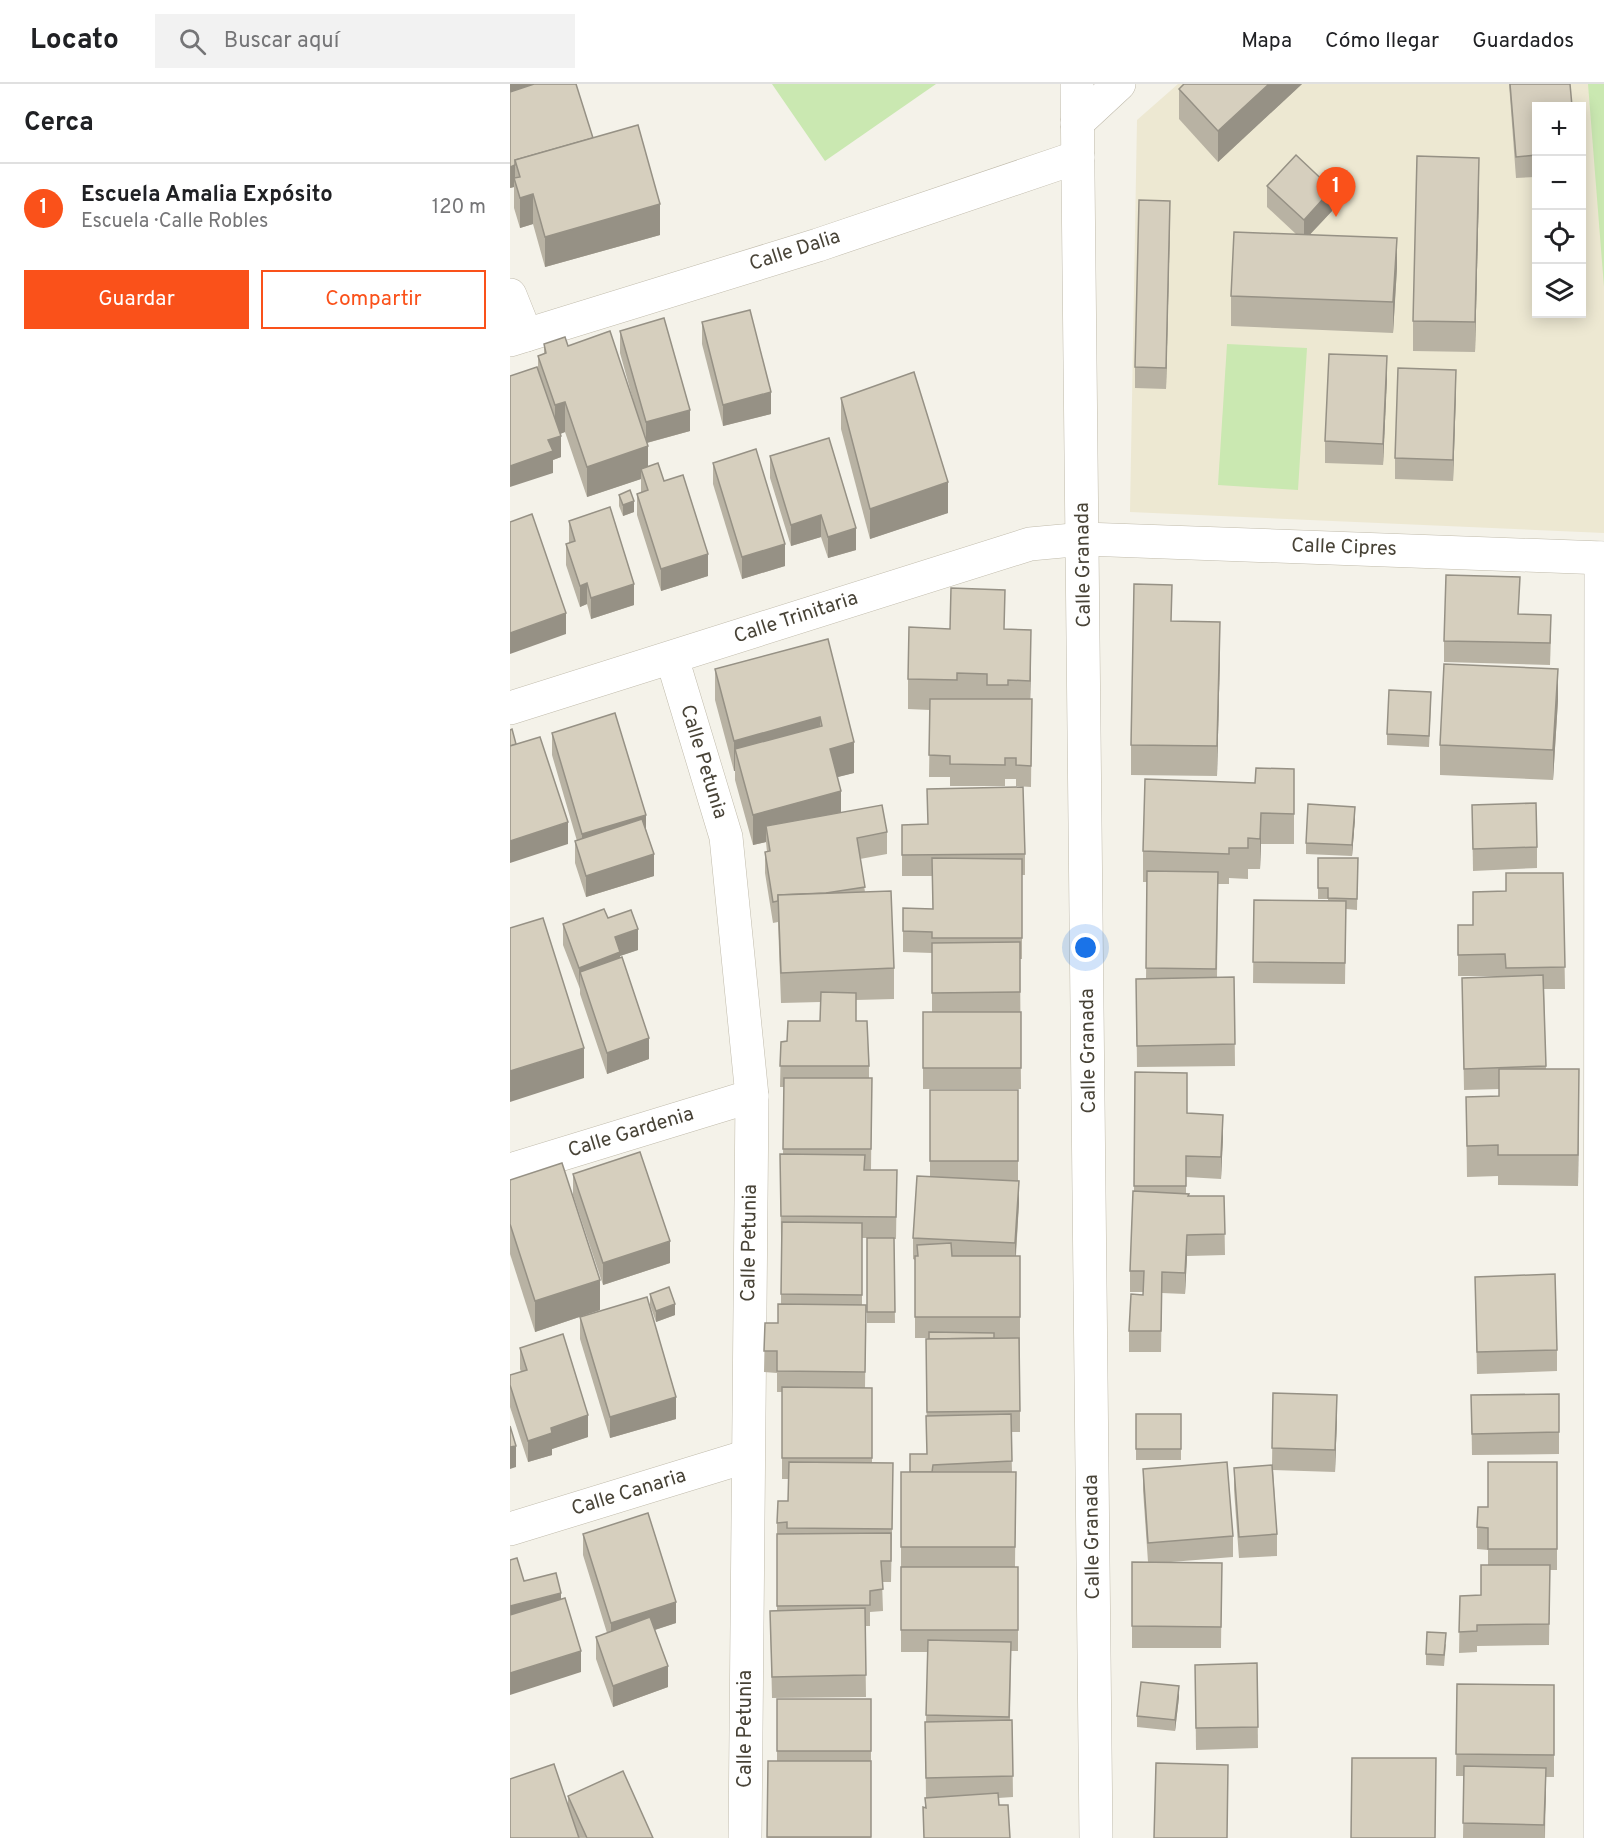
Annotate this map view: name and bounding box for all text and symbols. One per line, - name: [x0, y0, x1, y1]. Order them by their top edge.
- search box: [155, 14, 575, 68]
- text: Locato: [30, 23, 119, 59]
- icon: search: [176, 25, 209, 58]
- text: Buscar aquí: [224, 28, 339, 55]
- text: Mapa: [1241, 28, 1292, 55]
- text: Cómo llegar: [1325, 28, 1439, 55]
- text: Guardados: [1472, 28, 1574, 55]
- map controls: [1532, 102, 1586, 318]
- button: +: [1532, 102, 1586, 156]
- text: Cerca: [24, 107, 94, 140]
- button: −: [1532, 156, 1586, 210]
- pin: 1: [1316, 168, 1356, 217]
- text: Escuela Amalia Expósito: [81, 182, 333, 209]
- text: 1: [40, 195, 48, 221]
- text: 120 m: [432, 195, 486, 221]
- text: Escuela · Calle Robles: [81, 209, 268, 235]
- button: locate: [1532, 210, 1586, 264]
- street label: Calle Dalia: [746, 224, 844, 278]
- button: layers: [1532, 264, 1586, 318]
- button: Guardar: [24, 270, 249, 329]
- button: Compartir: [261, 270, 486, 329]
- street label: Calle Granada: [1070, 502, 1098, 628]
- street label: Calle Cipres: [1291, 533, 1397, 563]
- street label: Calle Trinitaria: [731, 586, 861, 650]
- street label: Calle Petunia: [673, 702, 733, 822]
- your location: [1071, 933, 1100, 962]
- street label: Calle Granada: [1075, 988, 1103, 1114]
- street label: Calle Gardenia: [565, 1102, 697, 1164]
- street label: Calle Petunia: [736, 1184, 764, 1302]
- street label: Calle Canaria: [569, 1463, 689, 1523]
- street label: Calle Granada: [1079, 1474, 1107, 1600]
- street label: Calle Petunia: [733, 1670, 759, 1788]

